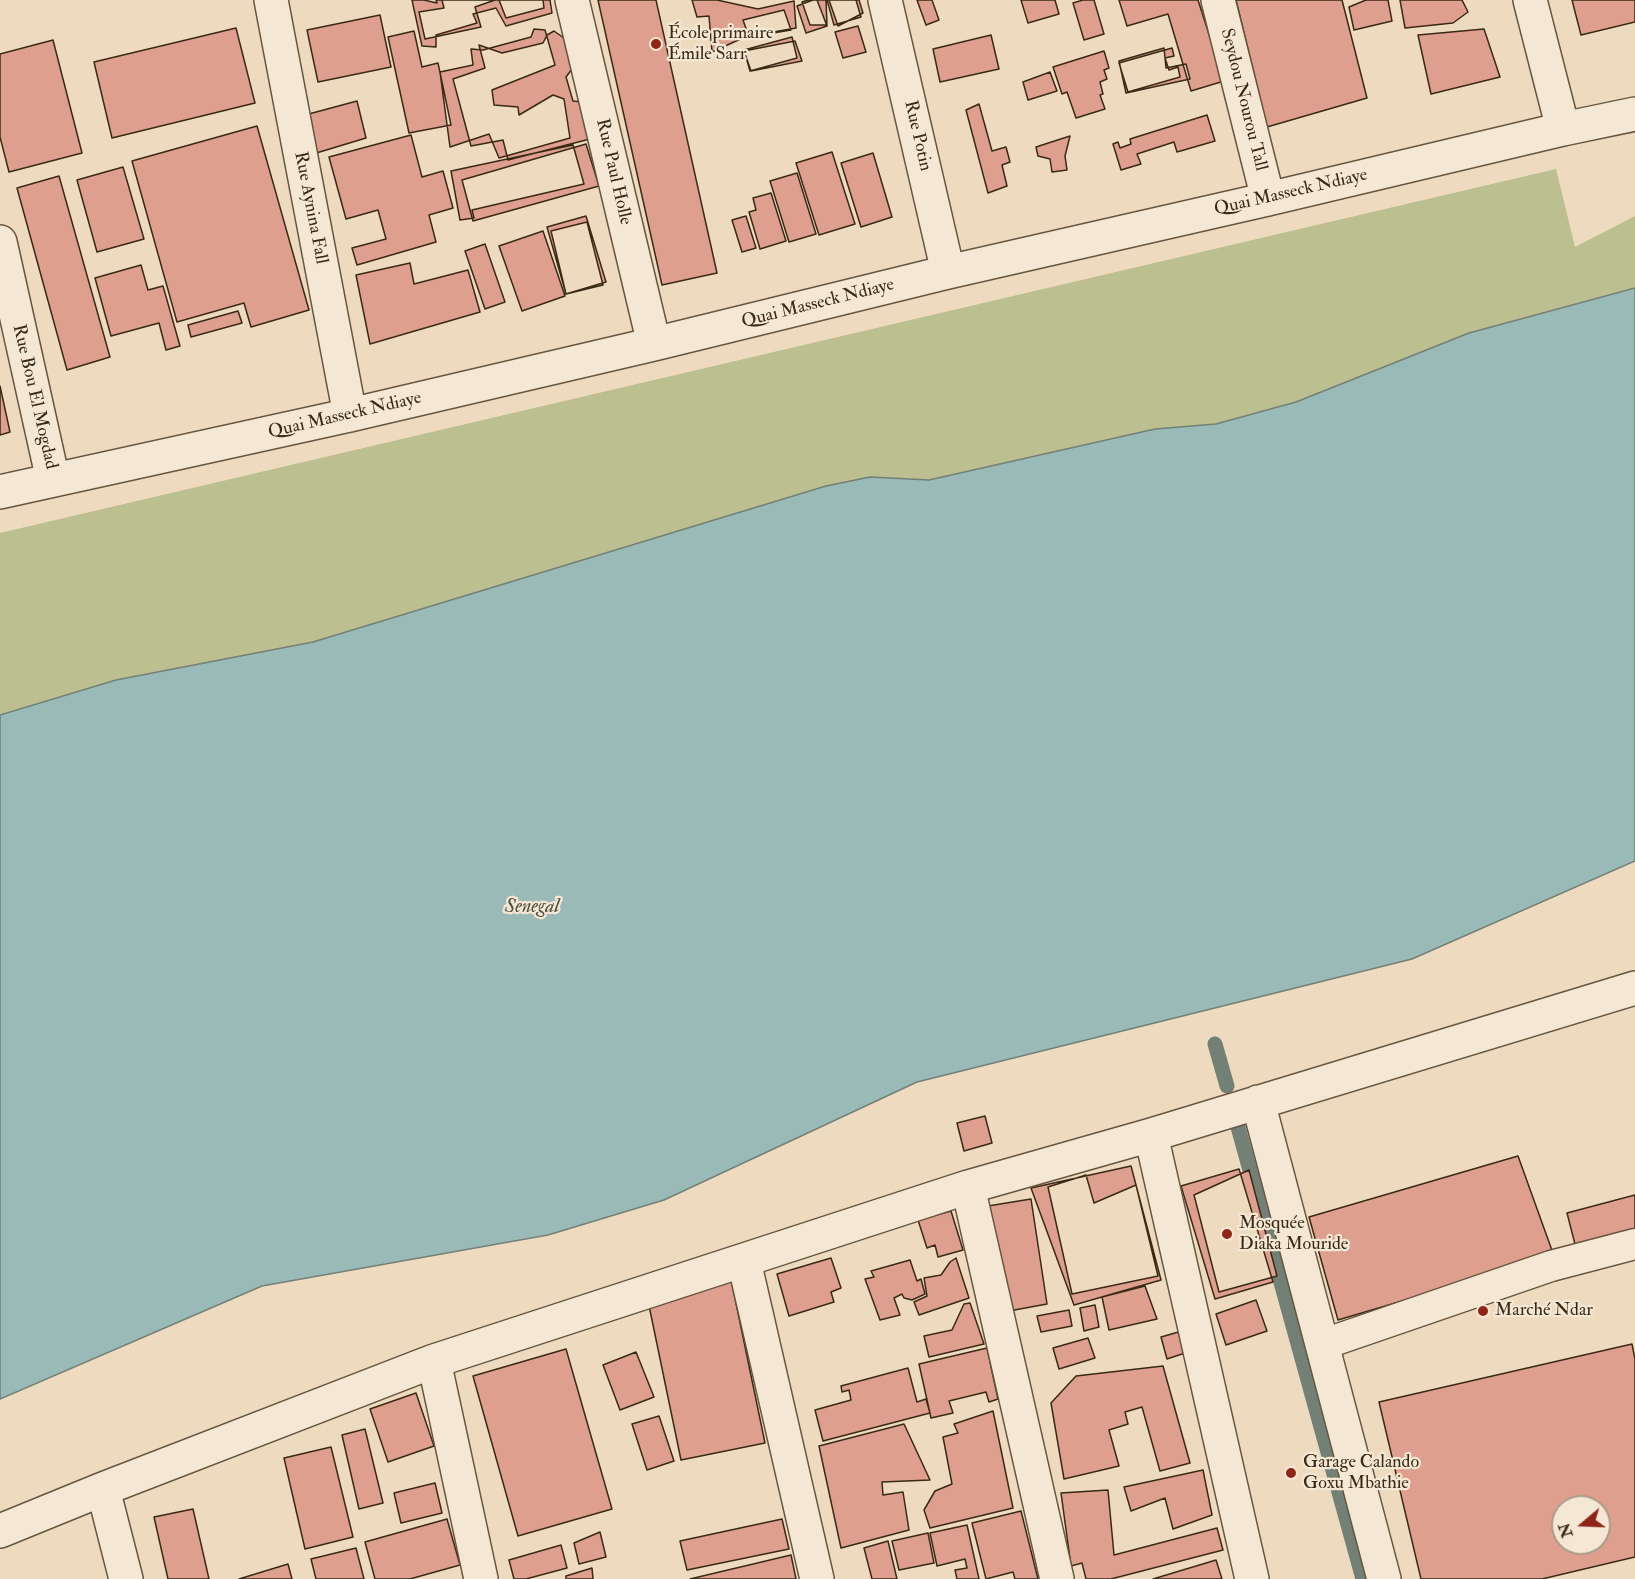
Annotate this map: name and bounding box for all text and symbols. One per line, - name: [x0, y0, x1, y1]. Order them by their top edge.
- place label: École primaire Émile Sarr: [668, 23, 773, 66]
- street label: Seydou Nourou Tall: [1215, 27, 1271, 173]
- marker: École primaire Émile Sarr: [649, 37, 663, 51]
- street label: Rue Potin: [898, 99, 936, 173]
- street label: Rue Paul Holle: [590, 117, 636, 227]
- street label: Rue Aynina Fall: [288, 150, 332, 266]
- street label: Quai Masseck Ndiaye: [1212, 165, 1370, 221]
- street label: Quai Masseck Ndiaye: [739, 275, 897, 333]
- street label: Rue Bou El Mogdad: [7, 322, 61, 472]
- street label: Quai Masseck Ndiaye: [266, 388, 424, 444]
- water label: Senegal: [505, 896, 559, 920]
- place label: Mosquée Diaka Mouride: [1239, 1213, 1348, 1256]
- marker: Mosquée Diaka Mouride: [1220, 1227, 1234, 1241]
- place label: Marché Ndar: [1495, 1300, 1593, 1322]
- marker: Marché Ndar: [1476, 1304, 1490, 1318]
- place label: Garage Calando Goxu Mbathie: [1303, 1452, 1419, 1494]
- marker: Garage Calando Goxu Mbathie: [1284, 1466, 1298, 1480]
- north arrow: [1551, 1495, 1611, 1555]
- text: N: [1554, 1520, 1578, 1540]

